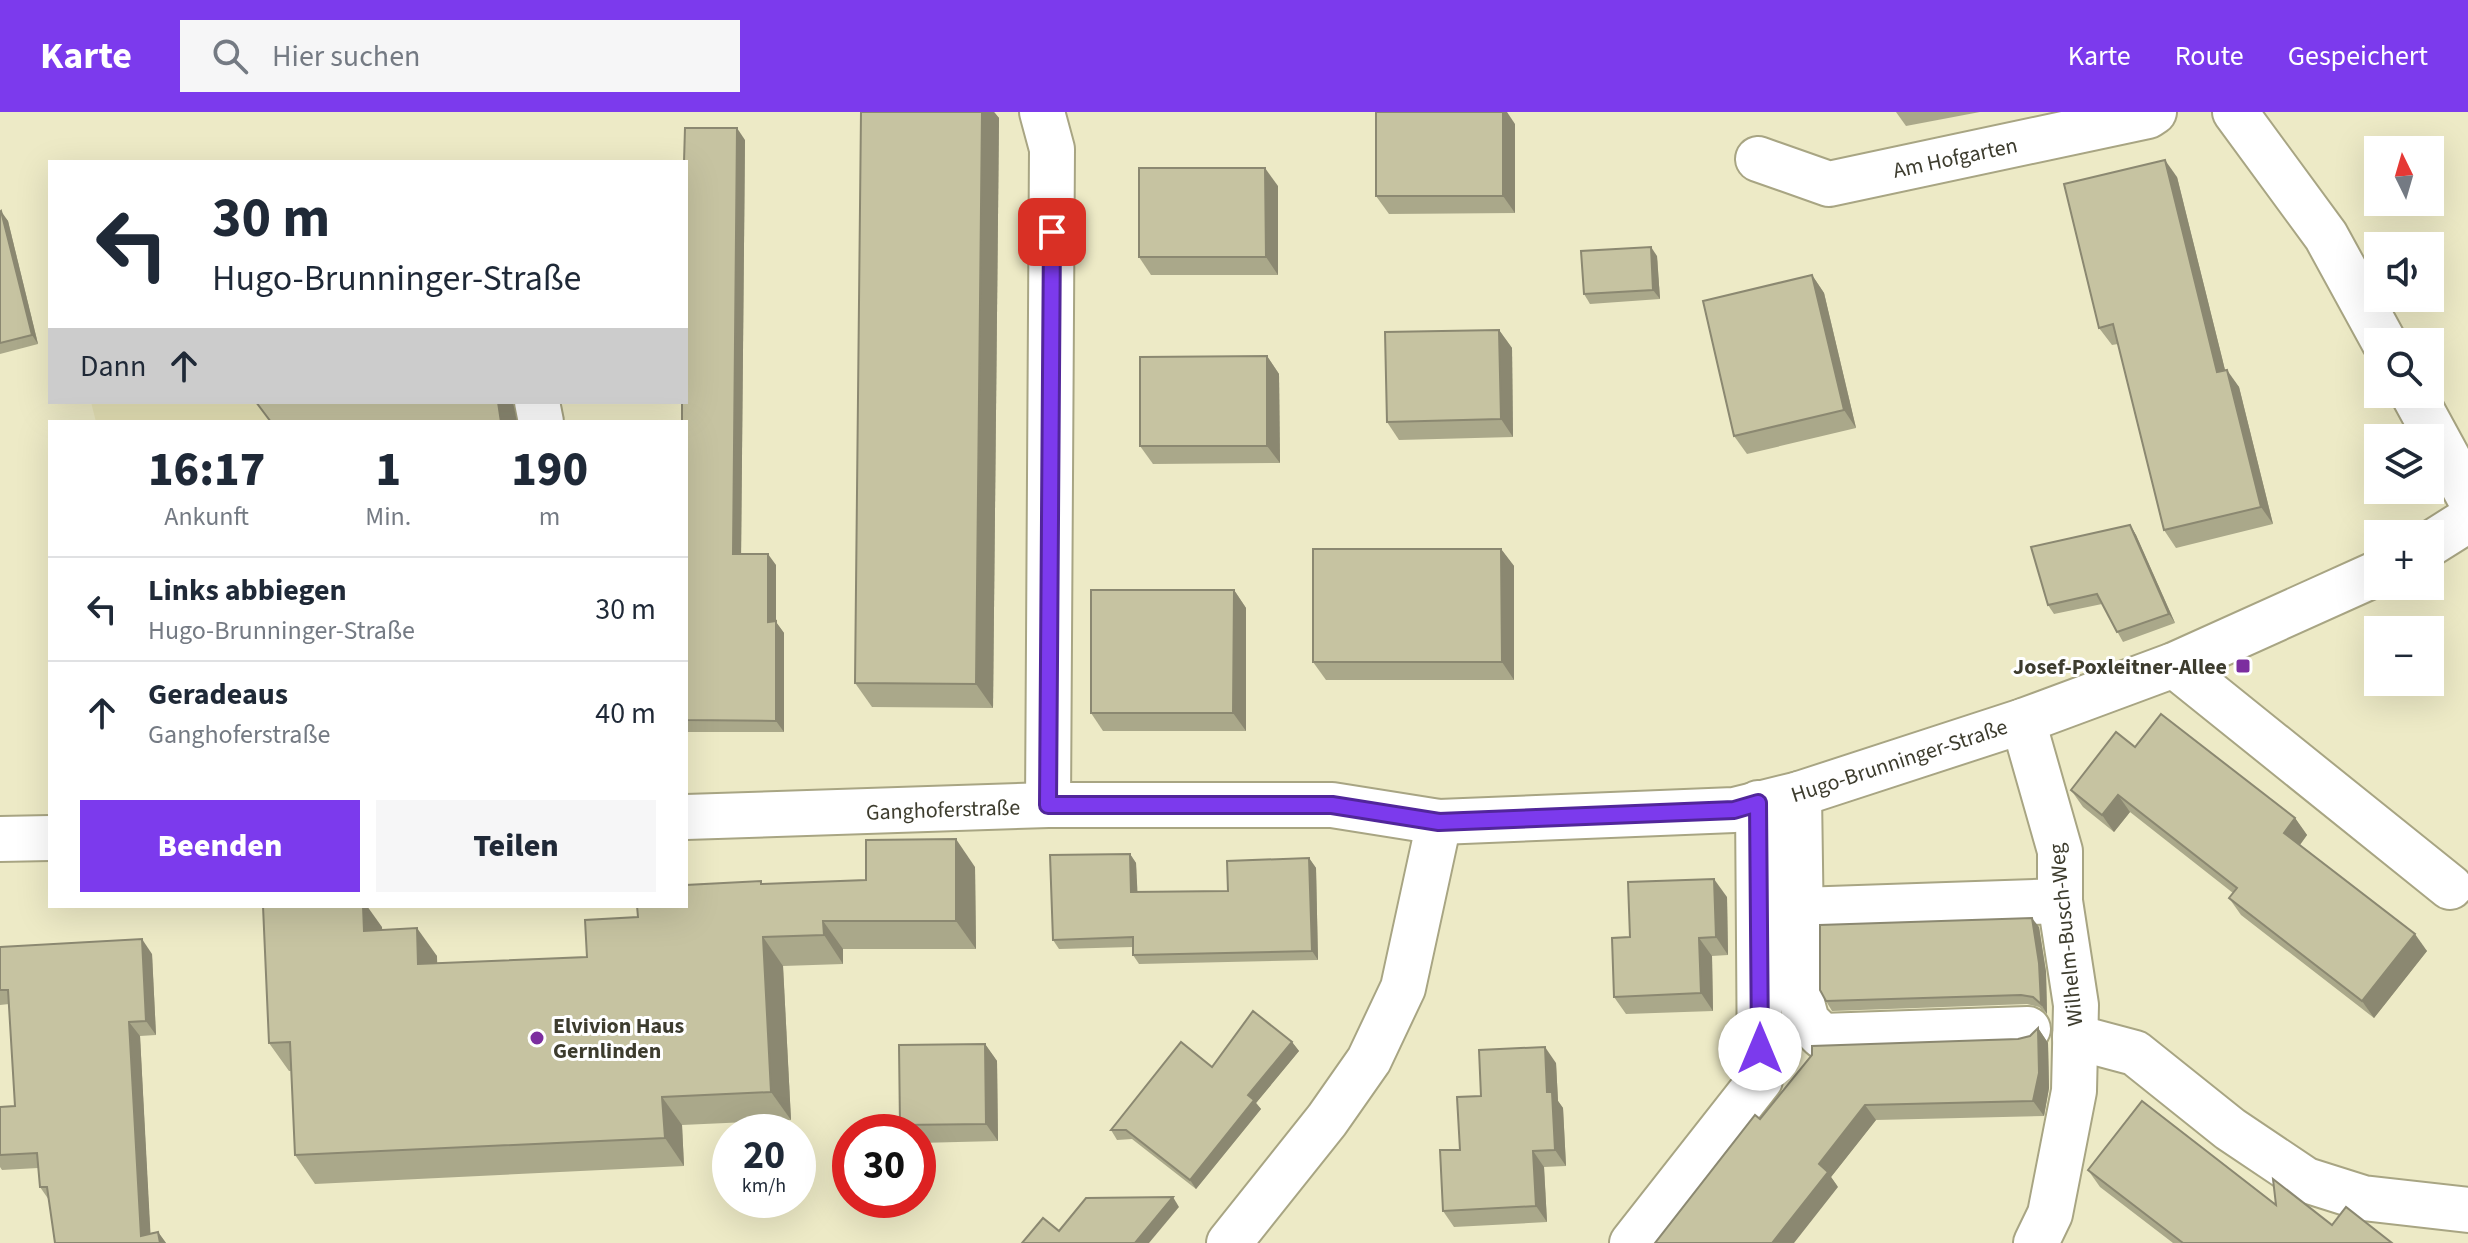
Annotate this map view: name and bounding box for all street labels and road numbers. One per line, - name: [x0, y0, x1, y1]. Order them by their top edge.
- street label: Am Hofgarten: [1890, 129, 2020, 187]
- street label: Hugo-Brunninger-Straße: [1787, 711, 2012, 811]
- street label: Ganghoferstraße: [865, 791, 1021, 829]
- street label: Wilhelm-Busch-Weg: [2040, 842, 2092, 1028]

